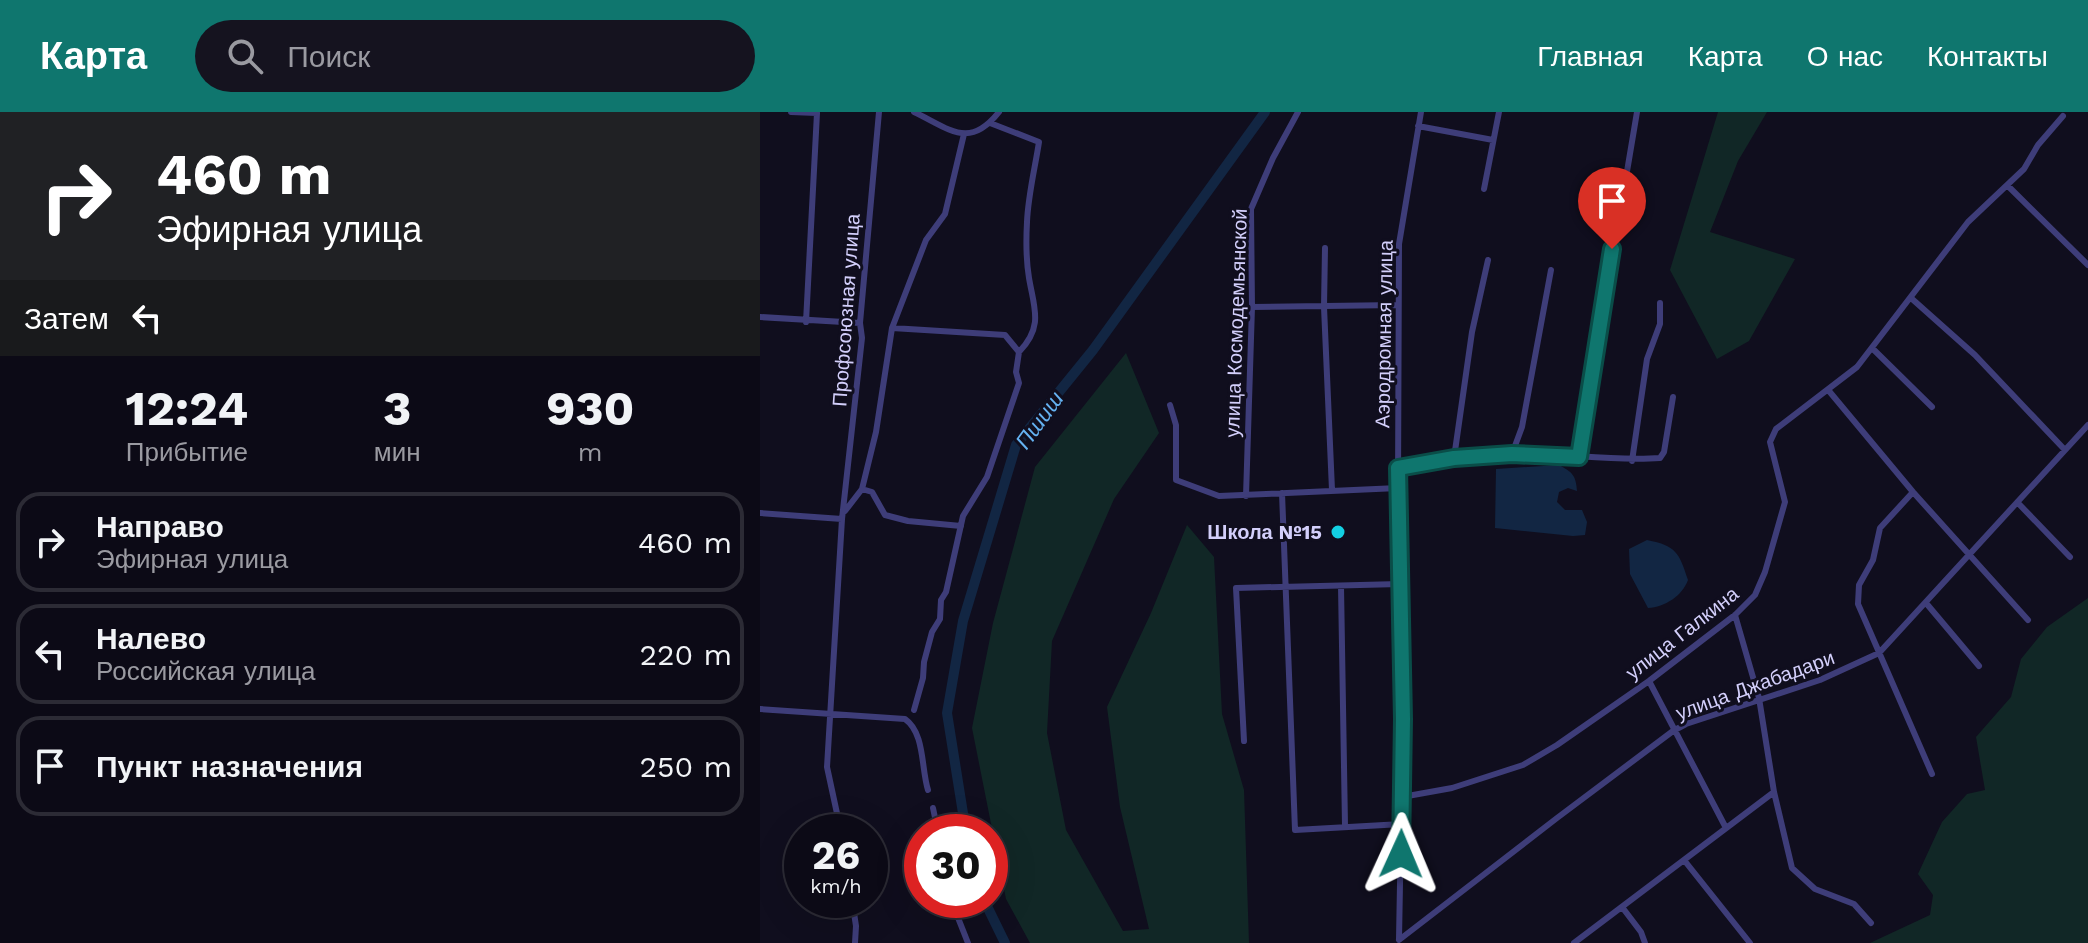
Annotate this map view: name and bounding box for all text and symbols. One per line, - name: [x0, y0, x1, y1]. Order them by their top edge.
- search box: [195, 20, 755, 92]
- text: Карта: [40, 34, 147, 78]
- icon: search: [223, 34, 267, 78]
- text: Поиск: [287, 39, 370, 74]
- text: Главная: [1537, 40, 1644, 73]
- text: Карта: [1688, 40, 1763, 73]
- text: О нас: [1807, 40, 1883, 73]
- text: Контакты: [1927, 40, 2048, 73]
- text: 460 m: [156, 142, 331, 208]
- icon: right: [24, 144, 128, 248]
- pin: [1578, 167, 1646, 249]
- icon: arrive: [1590, 179, 1634, 223]
- street label: улица Космодемьянской: [1220, 208, 1252, 438]
- text: Эфирная улица: [156, 209, 422, 251]
- street label: Профсоюзная улица: [827, 212, 865, 407]
- street label: Аэродромная улица: [1370, 239, 1398, 428]
- icon: left: [125, 296, 169, 340]
- text: Затем: [24, 301, 109, 336]
- text: 12:24: [125, 380, 248, 437]
- text: 3: [383, 380, 411, 437]
- text: 930: [546, 380, 635, 437]
- water label: Пшиш: [1010, 387, 1069, 454]
- text: Прибытие: [126, 437, 248, 467]
- text: мин: [374, 437, 421, 467]
- text: m: [578, 437, 603, 467]
- text: Направо: [96, 509, 224, 544]
- icon: right: [28, 520, 72, 564]
- place label: Школа №15: [1207, 520, 1322, 544]
- marker: Школа №15: [1329, 523, 1347, 541]
- text: 460 m: [638, 525, 732, 560]
- text: Эфирная улица: [96, 544, 288, 574]
- street label: улица Галкина: [1621, 581, 1744, 684]
- text: Налево: [96, 621, 206, 656]
- icon: left: [28, 632, 72, 676]
- text: 220 m: [640, 637, 732, 672]
- street label: улица Джабадари: [1672, 645, 1838, 725]
- text: Российская улица: [96, 656, 316, 686]
- icon: arrive: [28, 744, 72, 788]
- text: Пункт назначения: [96, 749, 363, 784]
- text: 250 m: [640, 749, 732, 784]
- position arrow: [1359, 812, 1443, 896]
- speed limit sign: 30: [904, 814, 1008, 918]
- text: 26: [812, 832, 860, 879]
- text: km/h: [810, 874, 862, 898]

